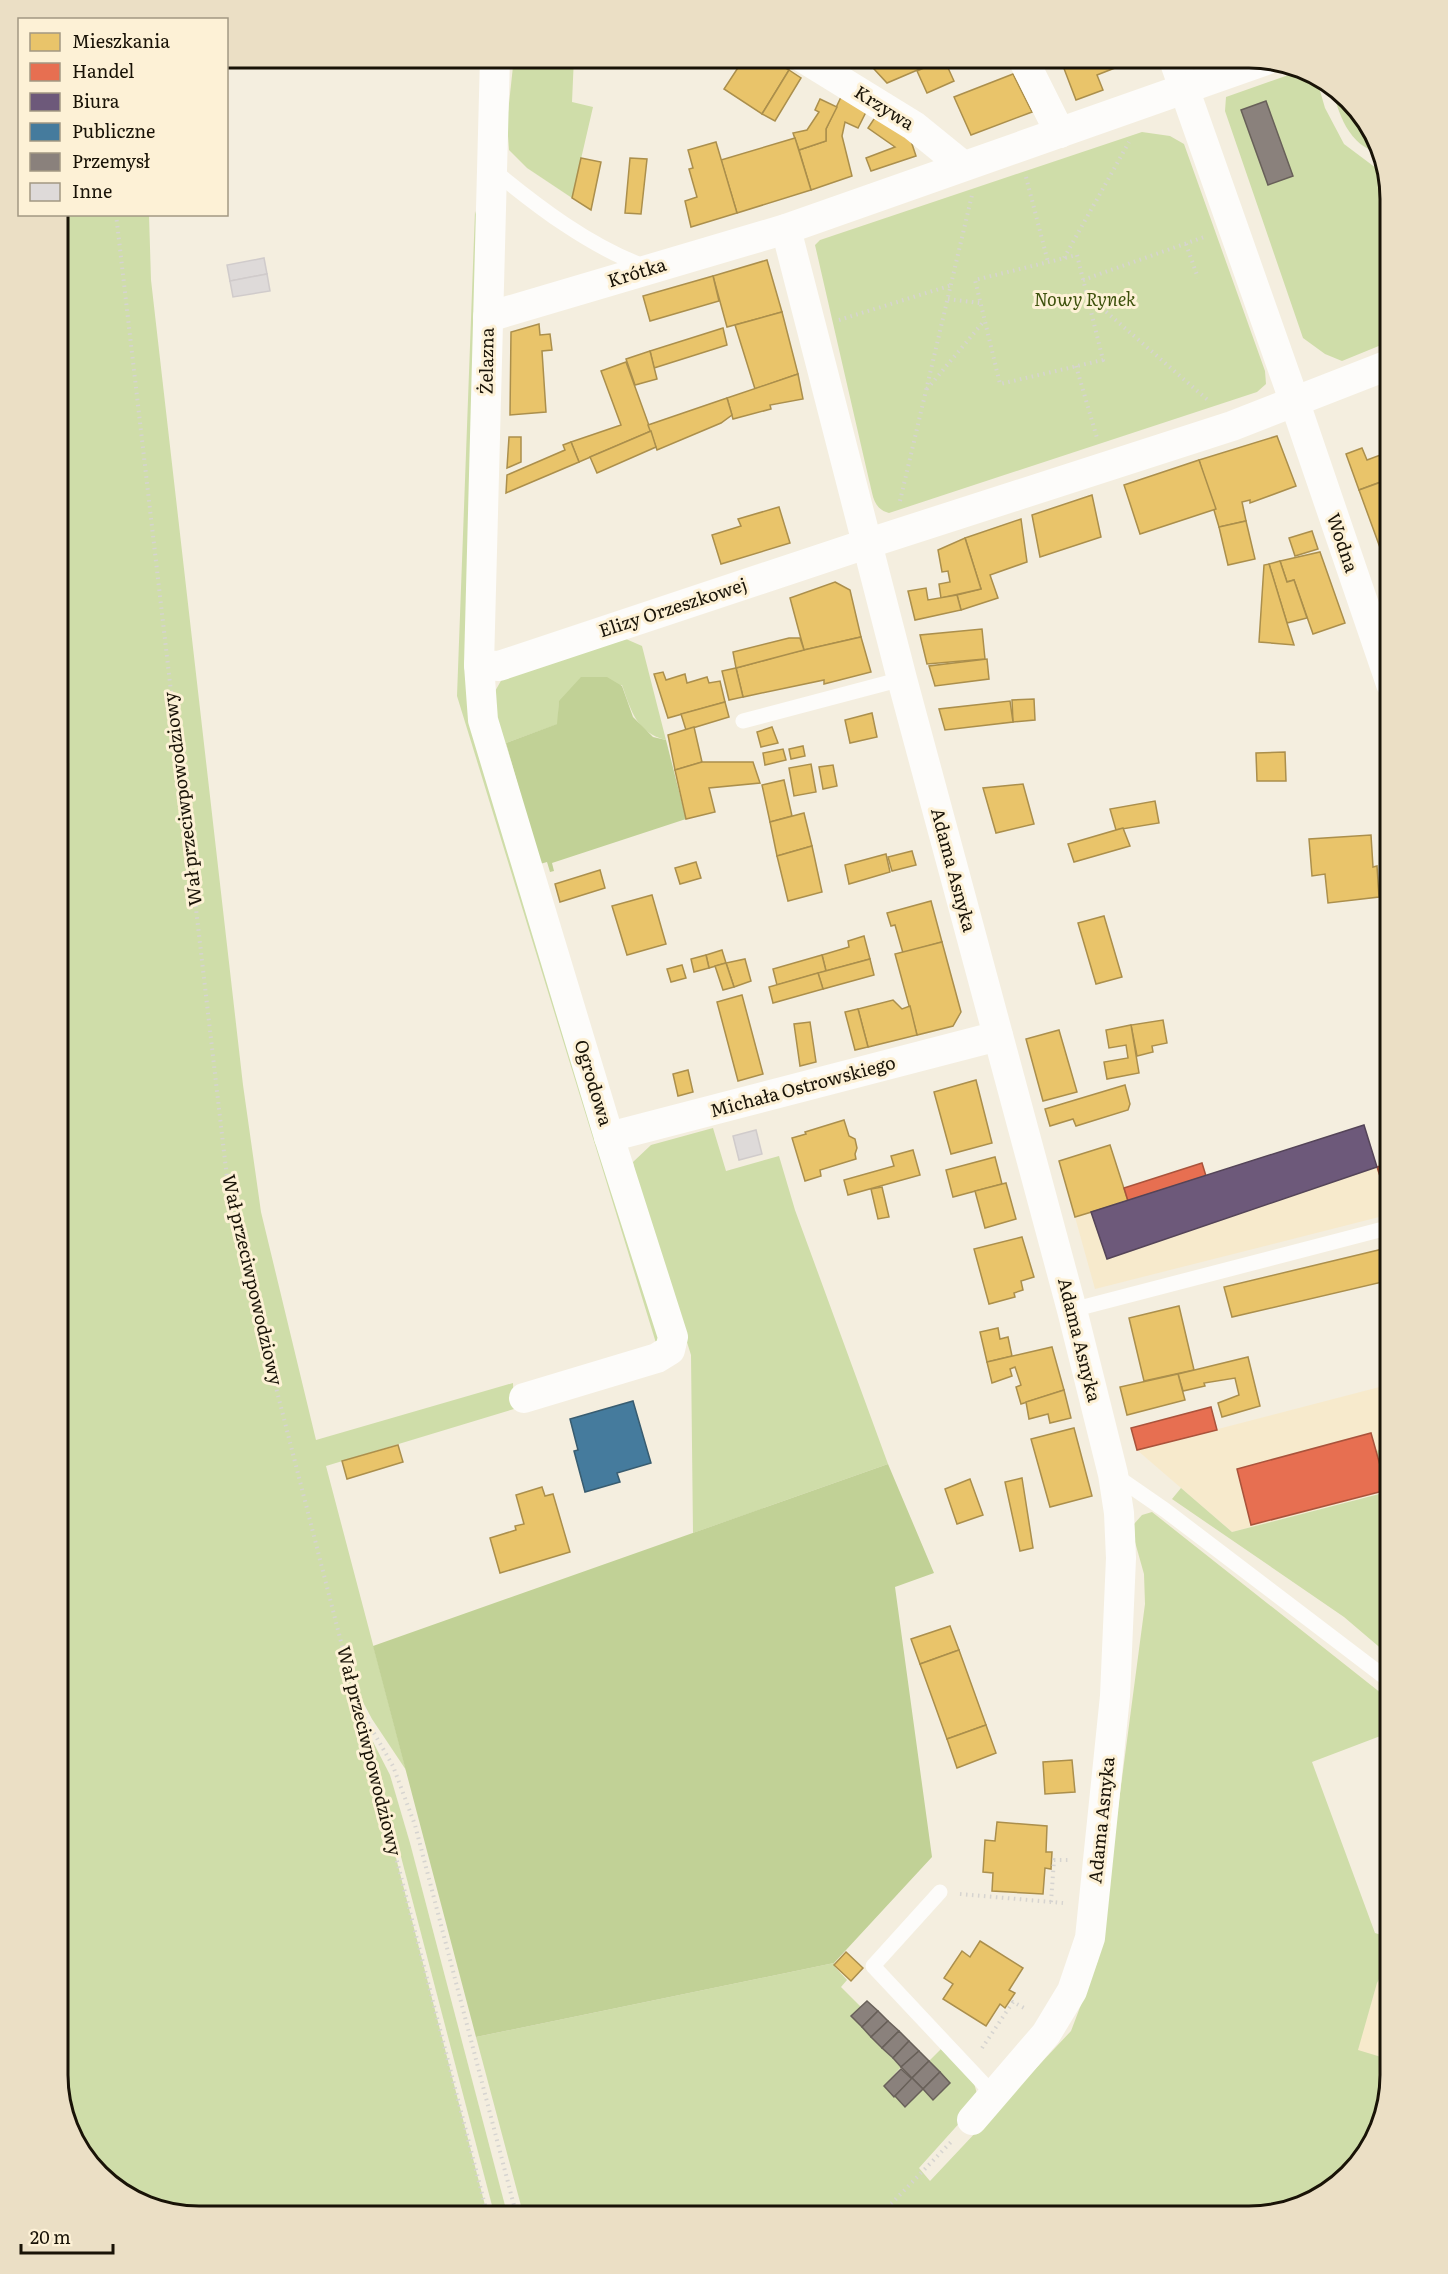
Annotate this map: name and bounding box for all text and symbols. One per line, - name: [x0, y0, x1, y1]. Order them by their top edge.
- legend: [18, 18, 228, 216]
- text: Mieszkania: [72, 27, 170, 54]
- text: Handel: [72, 57, 134, 84]
- street label: Krzywa: [850, 78, 920, 136]
- text: Biura: [72, 87, 120, 114]
- text: Publiczne: [72, 117, 155, 144]
- text: Przemysł: [72, 147, 150, 174]
- text: Inne: [72, 177, 112, 204]
- street label: Krótka: [604, 250, 670, 293]
- park label: Nowy Rynek: [1034, 285, 1136, 312]
- street label: Żelazna: [471, 327, 500, 395]
- street label: Wodna: [1321, 509, 1366, 576]
- street label: Elizy Orzeszkowej: [595, 570, 750, 643]
- street label: Wał przeciwpowodziowy: [155, 690, 208, 908]
- street label: Adama Asnyka: [925, 805, 984, 935]
- street label: Ogrodowa: [569, 1036, 620, 1129]
- street label: Michała Ostrowskiego: [707, 1048, 898, 1123]
- street label: Wał przeciwpowodziowy: [216, 1172, 291, 1388]
- street label: Adama Asnyka: [1052, 1275, 1109, 1405]
- street label: Wał przeciwpowodziowy: [331, 1643, 410, 1859]
- street label: Adama Asnyka: [1080, 1755, 1121, 1885]
- scale bar: [21, 2217, 112, 2255]
- text: 20 m: [30, 2223, 71, 2250]

